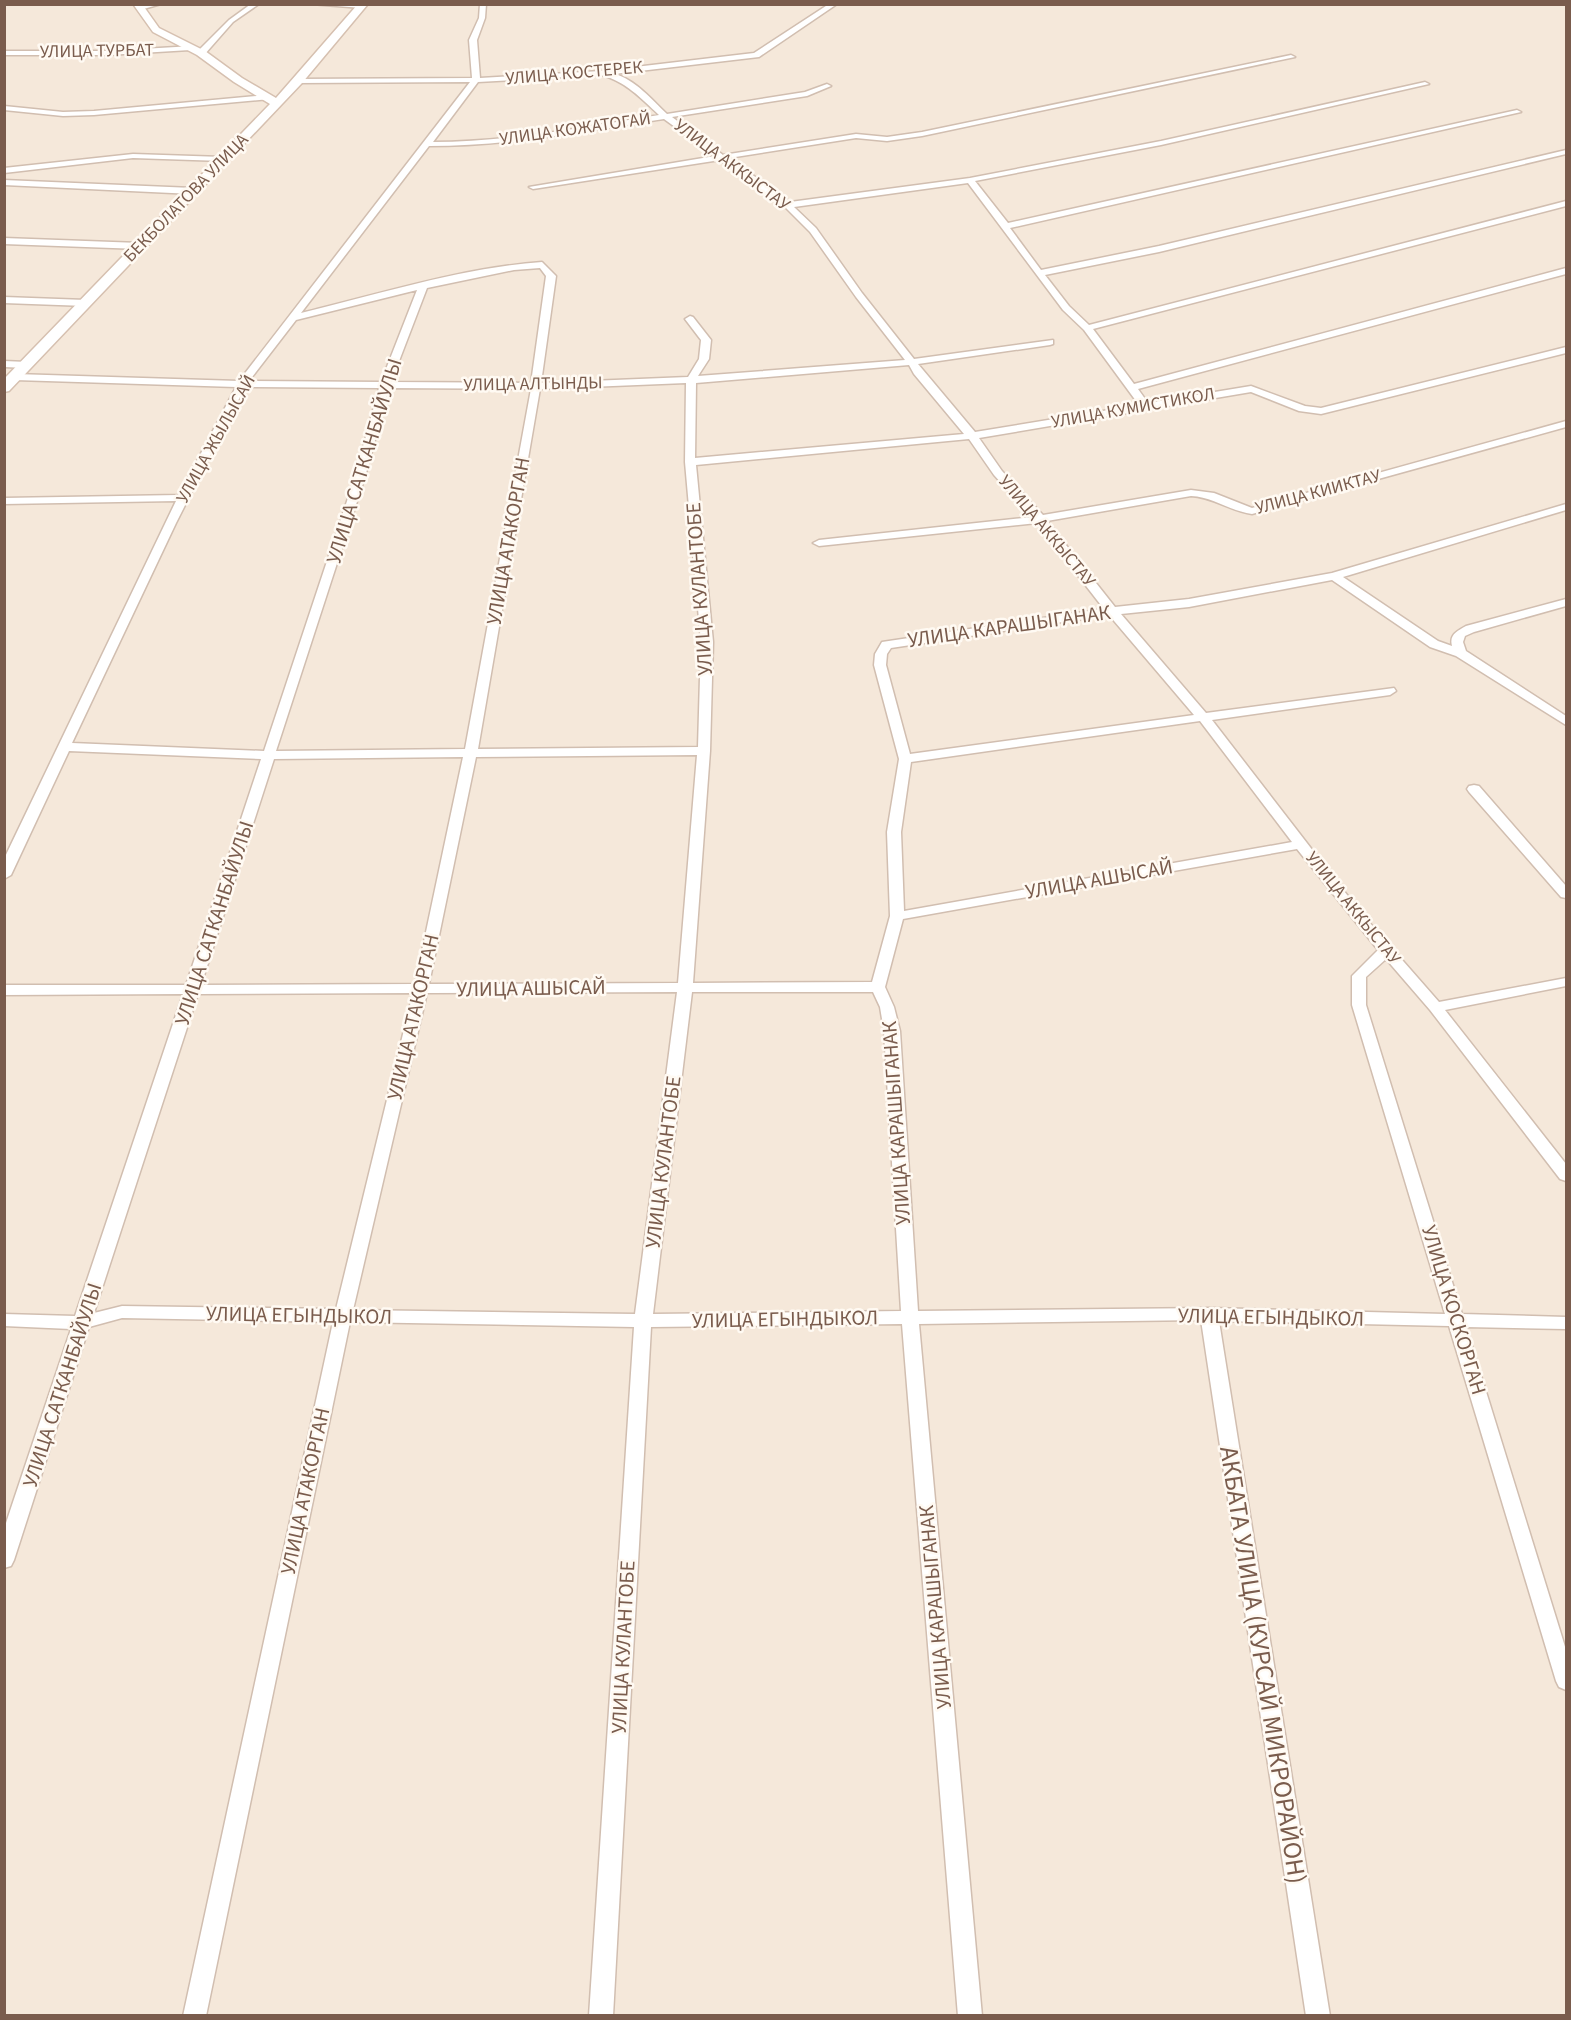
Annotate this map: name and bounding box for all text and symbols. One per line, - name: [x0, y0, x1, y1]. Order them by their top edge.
- street label: УЛИЦА ТУРБАТ: [40, 37, 155, 64]
- street label: УЛИЦА КОСТЕРЕК: [504, 55, 644, 91]
- street label: УЛИЦА КОЖАТОГАЙ: [498, 106, 652, 152]
- street label: УЛИЦА АККЫСТАУ: [669, 113, 796, 217]
- street label: БЕКБОЛАТОВА УЛИЦА: [118, 128, 254, 268]
- street label: УЛИЦА САТКАНБАЙУЛЫ: [318, 355, 410, 567]
- street label: УЛИЦА ЖЫЛЫСАЙ: [170, 370, 262, 508]
- street label: УЛИЦА АЛТЫНДЫ: [463, 370, 603, 398]
- street label: УЛИЦА КУМИСТИКОЛ: [1049, 381, 1217, 435]
- street label: УЛИЦА АТАКОРГАН: [478, 455, 538, 627]
- street label: УЛИЦА КИИКТАУ: [1253, 463, 1384, 521]
- street label: УЛИЦА АККЫСТАУ: [993, 470, 1102, 593]
- street label: УЛИЦА КУЛАНТОБЕ: [678, 501, 720, 677]
- street label: УЛИЦА КАРАШЫГАНАК: [906, 597, 1113, 655]
- street label: УЛИЦА САТКАНБАЙУЛЫ: [167, 817, 261, 1029]
- street label: УЛИЦА АККЫСТАУ: [1299, 846, 1407, 971]
- street label: УЛИЦА АШЫСАЙ: [1023, 851, 1175, 907]
- street label: УЛИЦА АТАКОРГАН: [379, 931, 447, 1103]
- street label: УЛИЦА АШЫСАЙ: [456, 972, 606, 1004]
- street label: УЛИЦА КАРАШЫГАНАК: [874, 1019, 918, 1226]
- street label: УЛИЦА КУЛАНТОБЕ: [638, 1074, 688, 1250]
- street label: УЛИЦА КОСКОРГАН: [1414, 1222, 1494, 1398]
- street label: УЛИЦА САТКАНБАЙУЛЫ: [15, 1279, 109, 1491]
- street label: УЛИЦА ЕГЫНДЫКОЛ: [206, 1298, 392, 1332]
- street label: УЛИЦА ЕГЫНДЫКОЛ: [1178, 1300, 1364, 1334]
- street label: УЛИЦА ЕГЫНДЫКОЛ: [692, 1302, 878, 1336]
- street label: УЛИЦА АТАКОРГАН: [273, 1405, 337, 1577]
- street label: АКБАТА УЛИЦА (КУРСАЙ МИКРОРАЙОН): [1210, 1444, 1316, 1886]
- street label: УЛИЦА КАРАШЫГАНАК: [911, 1503, 959, 1710]
- street label: УЛИЦА КУЛАНТОБЕ: [603, 1560, 643, 1734]

